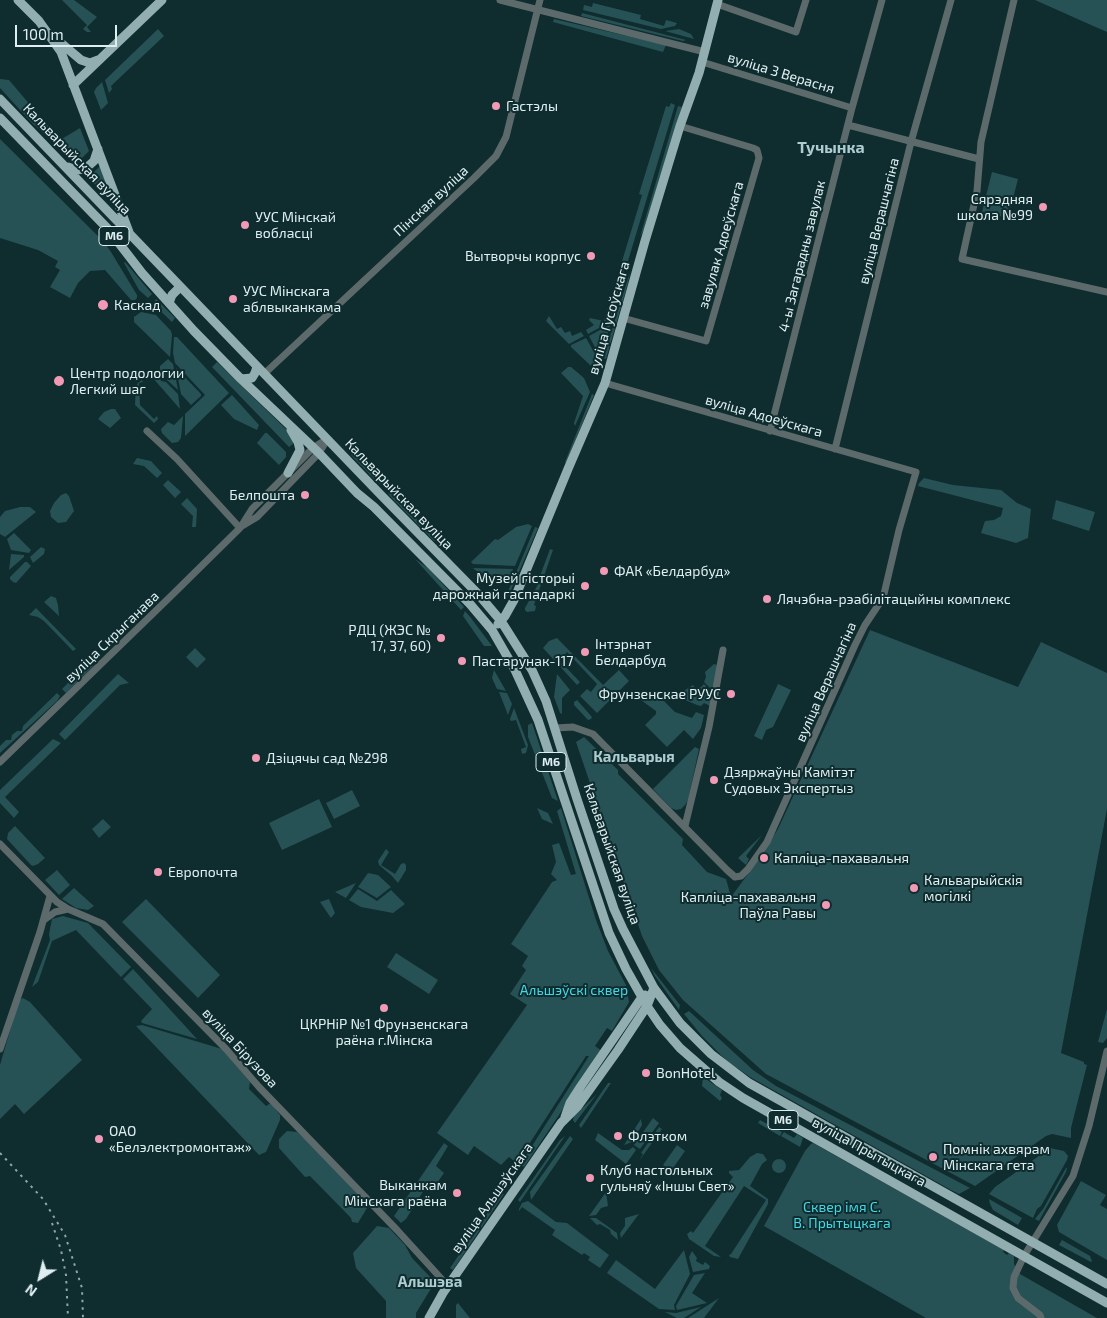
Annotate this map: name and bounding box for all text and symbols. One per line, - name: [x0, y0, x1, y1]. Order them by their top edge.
- scale bar: [18, 15, 120, 47]
- text: 100 m: [23, 25, 64, 43]
- street label: вуліца 3 Верасня: [726, 49, 836, 97]
- place label: Гастэлы: [506, 98, 558, 114]
- street label: Кальварыйская вуліца: [20, 100, 134, 218]
- marker: Гастэлы: [490, 100, 502, 112]
- district label: Тучынка: [797, 138, 865, 158]
- street label: вуліца Верашчагіна: [855, 156, 903, 286]
- street label: Пінская вуліца: [390, 162, 472, 240]
- street label: 4-ы Загарадны завулак: [775, 178, 829, 334]
- street label: завулак Адоеўскага: [695, 179, 747, 311]
- place label: Сярэдняя школа №99: [957, 191, 1033, 223]
- marker: Сярэдняя школа №99: [1037, 201, 1049, 213]
- place label: УУС Мінскай вобласці: [255, 209, 336, 242]
- marker: УУС Мінскай вобласці: [239, 219, 251, 231]
- road number: М6: [99, 227, 129, 246]
- place label: Вытворчы корпус: [465, 248, 581, 264]
- marker: Вытворчы корпус: [585, 250, 597, 262]
- street label: вуліца Гусоўскага: [585, 259, 633, 377]
- place label: УУС Мінскага аблвыканкама: [243, 283, 341, 316]
- marker: УУС Мінскага аблвыканкама: [227, 293, 239, 305]
- place label: Каскад: [114, 297, 160, 313]
- marker: Каскад: [96, 298, 110, 312]
- place label: Центр подологии Легкий шаг: [70, 365, 184, 398]
- marker: Центр подологии Легкий шаг: [52, 374, 66, 388]
- street label: вуліца Адоеўскага: [703, 391, 825, 441]
- street label: Кальварыйская вуліца: [342, 435, 456, 553]
- place label: Белпошта: [229, 487, 295, 503]
- marker: Белпошта: [299, 489, 311, 501]
- place label: ФАК «Белдарбуд»: [614, 563, 730, 579]
- marker: ФАК «Белдарбуд»: [598, 565, 610, 577]
- place label: Музей гісторыі дарожнай гаспадаркі: [433, 570, 575, 602]
- marker: Музей гісторыі дарожнай гаспадаркі: [579, 580, 591, 592]
- street label: вуліца Скрыганава: [61, 588, 163, 686]
- place label: Лячэбна-рэабілітацыйны комплекс: [777, 591, 1011, 607]
- marker: Лячэбна-рэабілітацыйны комплекс: [761, 593, 773, 605]
- street label: вуліца Верашчагіна: [792, 619, 860, 745]
- place label: РДЦ (ЖЭС № 17, 37, 60): [348, 622, 431, 654]
- marker: РДЦ (ЖЭС № 17, 37, 60): [435, 632, 447, 644]
- place label: Інтэрнат Белдарбуд: [595, 636, 666, 669]
- marker: Інтэрнат Белдарбуд: [579, 646, 591, 658]
- place label: Пастарунак-117: [472, 653, 573, 669]
- marker: Пастарунак-117: [456, 655, 468, 667]
- place label: Фрунзенскае РУУС: [598, 686, 721, 702]
- marker: Фрунзенскае РУУС: [725, 688, 737, 700]
- district label: Кальварыя: [593, 748, 675, 766]
- place label: Дзіцячы сад №298: [266, 750, 388, 766]
- marker: Дзіцячы сад №298: [250, 752, 262, 764]
- road number: М6: [536, 752, 566, 772]
- place label: Дзяржаўны Камітэт Судовых Экспертыз: [724, 764, 855, 796]
- marker: Дзяржаўны Камітэт Судовых Экспертыз: [708, 774, 720, 786]
- street label: Кальварыйская вуліца: [580, 781, 644, 927]
- place label: Капліца-пахавальня: [774, 850, 909, 866]
- marker: Капліца-пахавальня: [758, 852, 770, 864]
- place label: Европочта: [168, 864, 238, 880]
- marker: Европочта: [152, 866, 164, 878]
- place label: Кальварыйскія могілкі: [924, 872, 1023, 904]
- marker: Кальварыйскія могілкі: [908, 882, 920, 894]
- place label: Капліца-пахавальня Паўла Равы: [681, 889, 816, 922]
- marker: Капліца-пахавальня Паўла Равы: [820, 899, 832, 911]
- park label: Альшэўскі сквер: [520, 982, 628, 998]
- marker: ЦКРНіР №1 Фрунзенскага раёна г.Мінска: [378, 1002, 390, 1014]
- street label: вуліца Бірузова: [199, 1005, 281, 1091]
- place label: ЦКРНіР №1 Фрунзенскага раёна г.Мінска: [300, 1016, 468, 1048]
- place label: BonHotel: [656, 1065, 715, 1081]
- marker: BonHotel: [640, 1067, 652, 1079]
- road number: М6: [768, 1110, 798, 1130]
- street label: вуліца Прытыцкага: [809, 1114, 929, 1190]
- place label: ОАО «Белэлектромонтаж»: [109, 1123, 252, 1156]
- place label: Флэтком: [628, 1128, 687, 1144]
- marker: Флэтком: [612, 1130, 624, 1142]
- marker: ОАО «Белэлектромонтаж»: [93, 1133, 105, 1145]
- street label: вуліца Альшэўскага: [448, 1140, 536, 1256]
- place label: Помнік ахвярам Мінскага гета: [943, 1141, 1050, 1174]
- marker: Помнік ахвярам Мінскага гета: [927, 1151, 939, 1163]
- place label: Клуб настольных гульняў «Іншы Свет»: [600, 1162, 735, 1194]
- marker: Клуб настольных гульняў «Іншы Свет»: [584, 1172, 596, 1184]
- place label: Выканкам Мінскага раёна: [344, 1177, 447, 1210]
- marker: Выканкам Мінскага раёна: [451, 1187, 463, 1199]
- park label: Сквер імя С. В. Прытыцкага: [793, 1199, 891, 1232]
- north arrow: [15, 1253, 65, 1303]
- district label: Альшэва: [398, 1273, 462, 1291]
- text: N: [22, 1281, 40, 1300]

